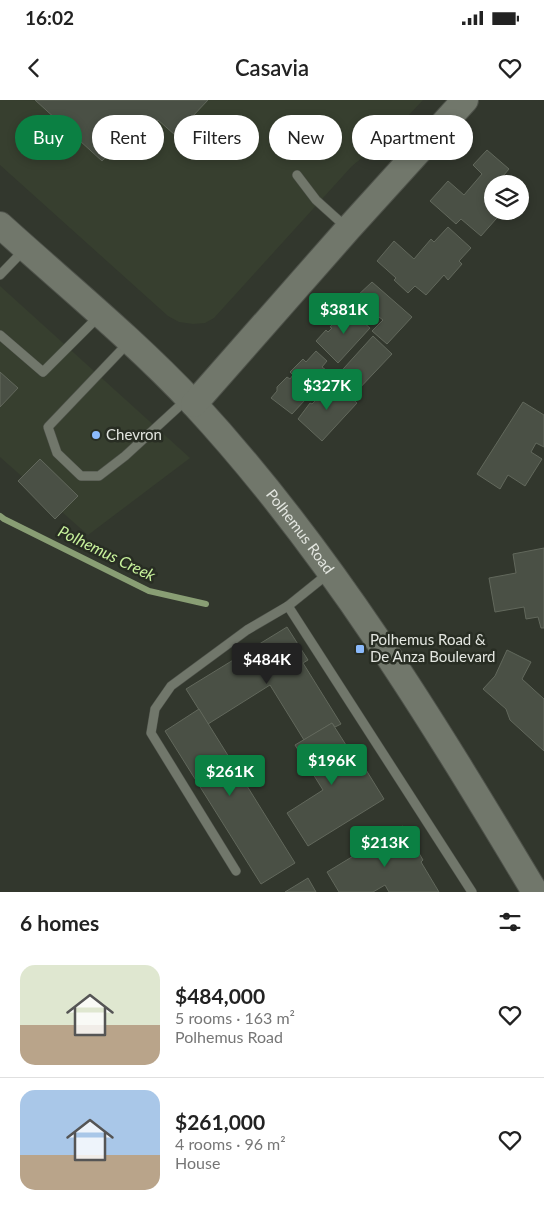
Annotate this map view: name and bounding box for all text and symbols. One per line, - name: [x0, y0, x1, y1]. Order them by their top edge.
- text: 16:02: [25, 6, 74, 29]
- icon: back: [20, 54, 48, 82]
- text: Casavia: [235, 54, 309, 81]
- icon: heart: [496, 54, 524, 82]
- chip: Buy: [15, 115, 82, 160]
- chip: Rent: [92, 115, 164, 160]
- chip: Filters: [174, 115, 259, 160]
- chip: New: [269, 115, 342, 160]
- chip: Apartment: [352, 115, 473, 160]
- map controls: [484, 175, 529, 220]
- button: layers: [484, 175, 529, 220]
- pin: $381K: [309, 292, 379, 335]
- text: $381K: [320, 299, 368, 318]
- pin: $327K: [292, 368, 362, 411]
- text: $327K: [303, 375, 351, 394]
- place label: Chevron: [106, 425, 162, 443]
- marker: Chevron: [90, 429, 102, 441]
- street label: Polhemus Road: [263, 485, 339, 577]
- water label: Polhemus Creek: [56, 521, 159, 584]
- place label: Polhemus Road & De Anza Boulevard: [370, 630, 495, 665]
- pin: $484K: [232, 642, 302, 685]
- marker: Polhemus Road & De Anza Boulevard: [354, 643, 366, 655]
- text: $484K: [243, 649, 291, 668]
- pin: $196K: [297, 744, 367, 786]
- text: $196K: [308, 750, 356, 769]
- pin: $261K: [195, 754, 265, 797]
- text: $261K: [206, 761, 254, 780]
- pin: $213K: [350, 826, 420, 868]
- text: $213K: [361, 832, 409, 851]
- icon: filters: [496, 908, 524, 936]
- text: 6 homes: [20, 910, 99, 935]
- text: $484,000: [175, 983, 265, 1008]
- icon: home: [60, 985, 120, 1045]
- icon: heart: [496, 1001, 524, 1029]
- text: 5 rooms · 163 m²: [175, 1008, 295, 1027]
- text: Polhemus Road: [175, 1027, 283, 1046]
- text: $261,000: [175, 1109, 265, 1134]
- icon: home: [60, 1110, 120, 1170]
- icon: heart: [496, 1126, 524, 1154]
- text: 4 rooms · 96 m²: [175, 1134, 286, 1153]
- text: House: [175, 1153, 220, 1172]

